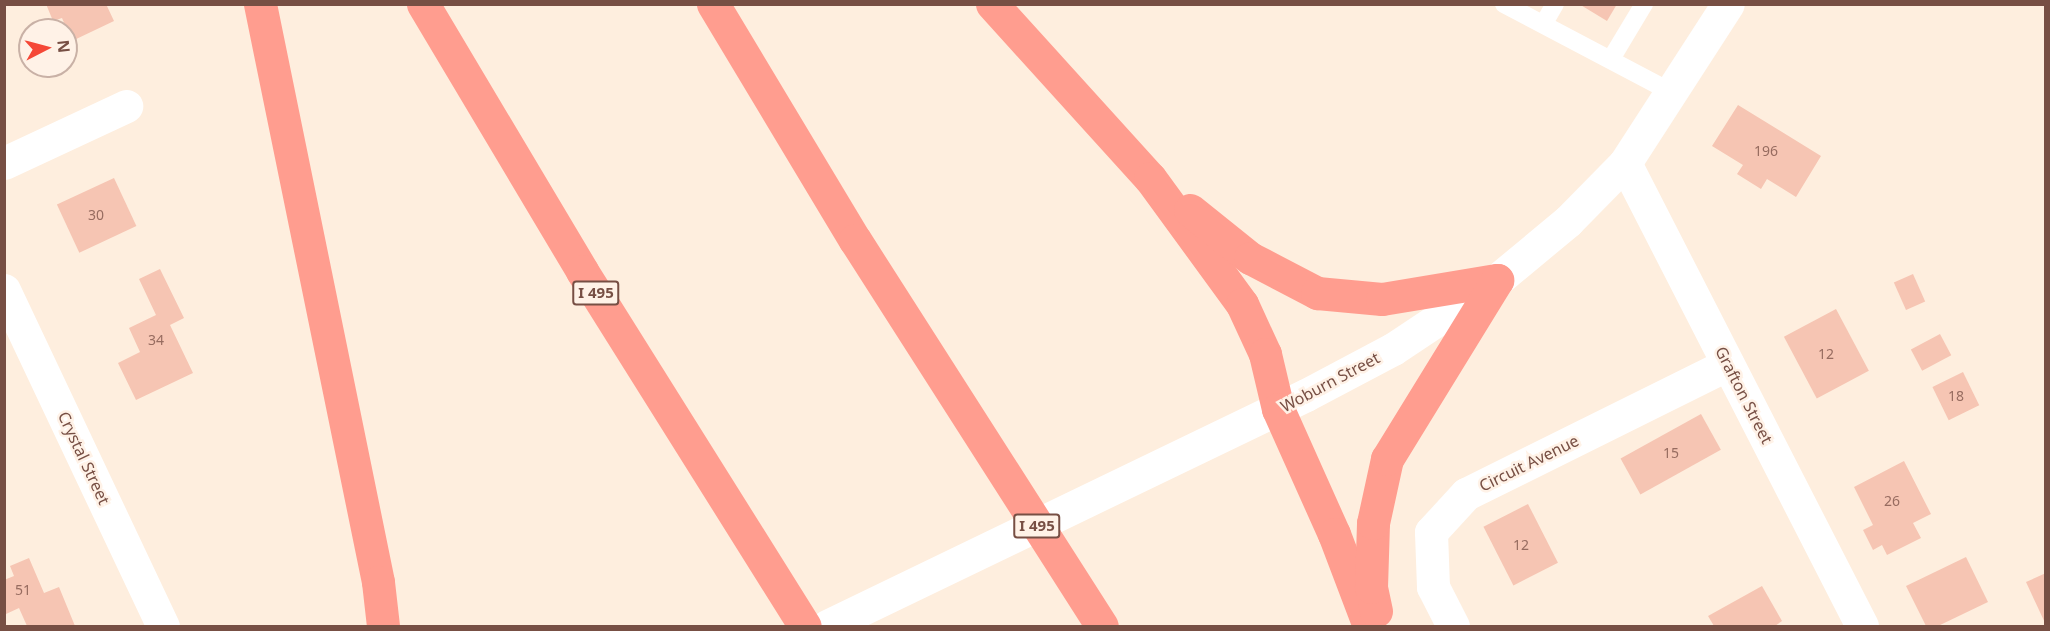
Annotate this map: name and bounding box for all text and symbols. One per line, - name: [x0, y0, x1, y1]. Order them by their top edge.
- north arrow: [18, 18, 78, 78]
- text: N: [52, 39, 76, 54]
- house number: 196: [1754, 143, 1778, 159]
- house number: 30: [88, 207, 104, 223]
- road number: I 495: [572, 281, 620, 305]
- house number: 34: [148, 332, 164, 348]
- street label: Grafton Street: [1711, 343, 1777, 447]
- house number: 12: [1818, 346, 1834, 362]
- street label: Woburn Street: [1277, 348, 1383, 416]
- house number: 18: [1948, 388, 1964, 404]
- street label: Crystal Street: [54, 409, 114, 507]
- street label: Circuit Avenue: [1476, 431, 1582, 495]
- house number: 15: [1663, 445, 1679, 461]
- house number: 26: [1884, 493, 1900, 509]
- road number: I 495: [1013, 514, 1061, 538]
- house number: 12: [1513, 537, 1529, 553]
- house number: 51: [15, 582, 31, 598]

